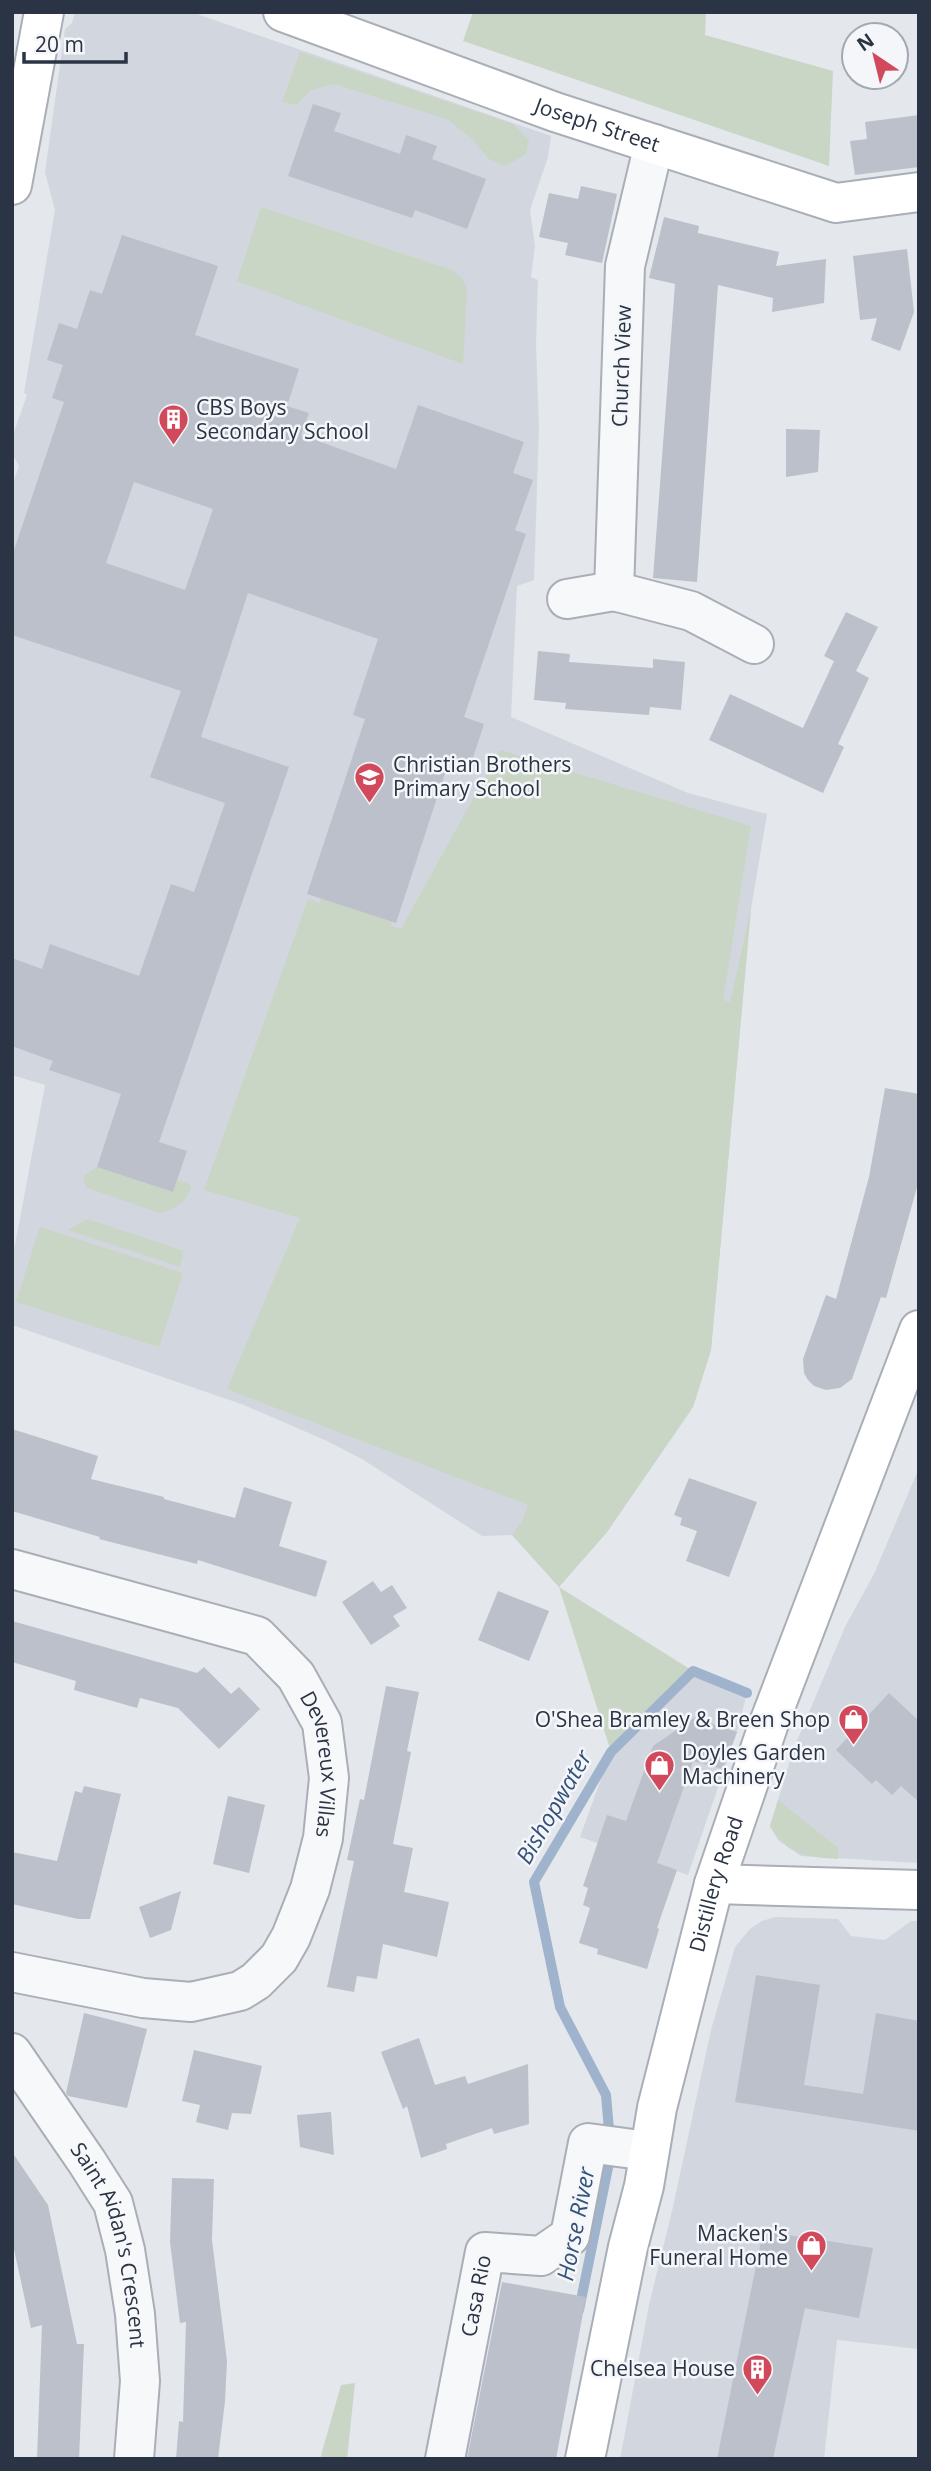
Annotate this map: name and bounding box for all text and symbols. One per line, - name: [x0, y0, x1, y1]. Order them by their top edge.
- scale bar: [24, 21, 126, 65]
- north arrow: [840, 21, 910, 91]
- text: N: [851, 27, 879, 57]
- text: 20 m: [35, 30, 84, 58]
- street label: Joseph Street: [529, 90, 664, 158]
- street label: Church View: [605, 304, 637, 427]
- place label: CBS Boys Secondary School: [196, 393, 369, 445]
- building icon: CBS Boys Secondary School: [156, 403, 190, 447]
- place label: Christian Brothers Primary School: [393, 750, 571, 802]
- school or university icon: Christian Brothers Primary School: [353, 760, 387, 804]
- street label: Devereux Villas: [294, 1686, 344, 1839]
- shop icon: O'Shea Bramley & Breen Shop: [836, 1703, 870, 1747]
- place label: O'Shea Bramley & Breen Shop: [535, 1705, 830, 1733]
- place label: Doyles Garden Machinery: [682, 1738, 826, 1790]
- water label: Bishopwater: [508, 1743, 599, 1869]
- shop icon: Doyles Garden Machinery: [642, 1748, 676, 1792]
- street label: Distillery Road: [682, 1812, 749, 1955]
- street label: Saint Aidan's Crescent: [65, 2137, 152, 2349]
- water label: Horse River: [548, 2163, 602, 2283]
- place label: Macken's Funeral Home: [649, 2219, 788, 2271]
- shop icon: Macken's Funeral Home: [794, 2229, 828, 2273]
- street label: Casa Rio: [454, 2252, 497, 2339]
- building icon: Chelsea House: [741, 2352, 775, 2396]
- place label: Chelsea House: [590, 2354, 735, 2382]

